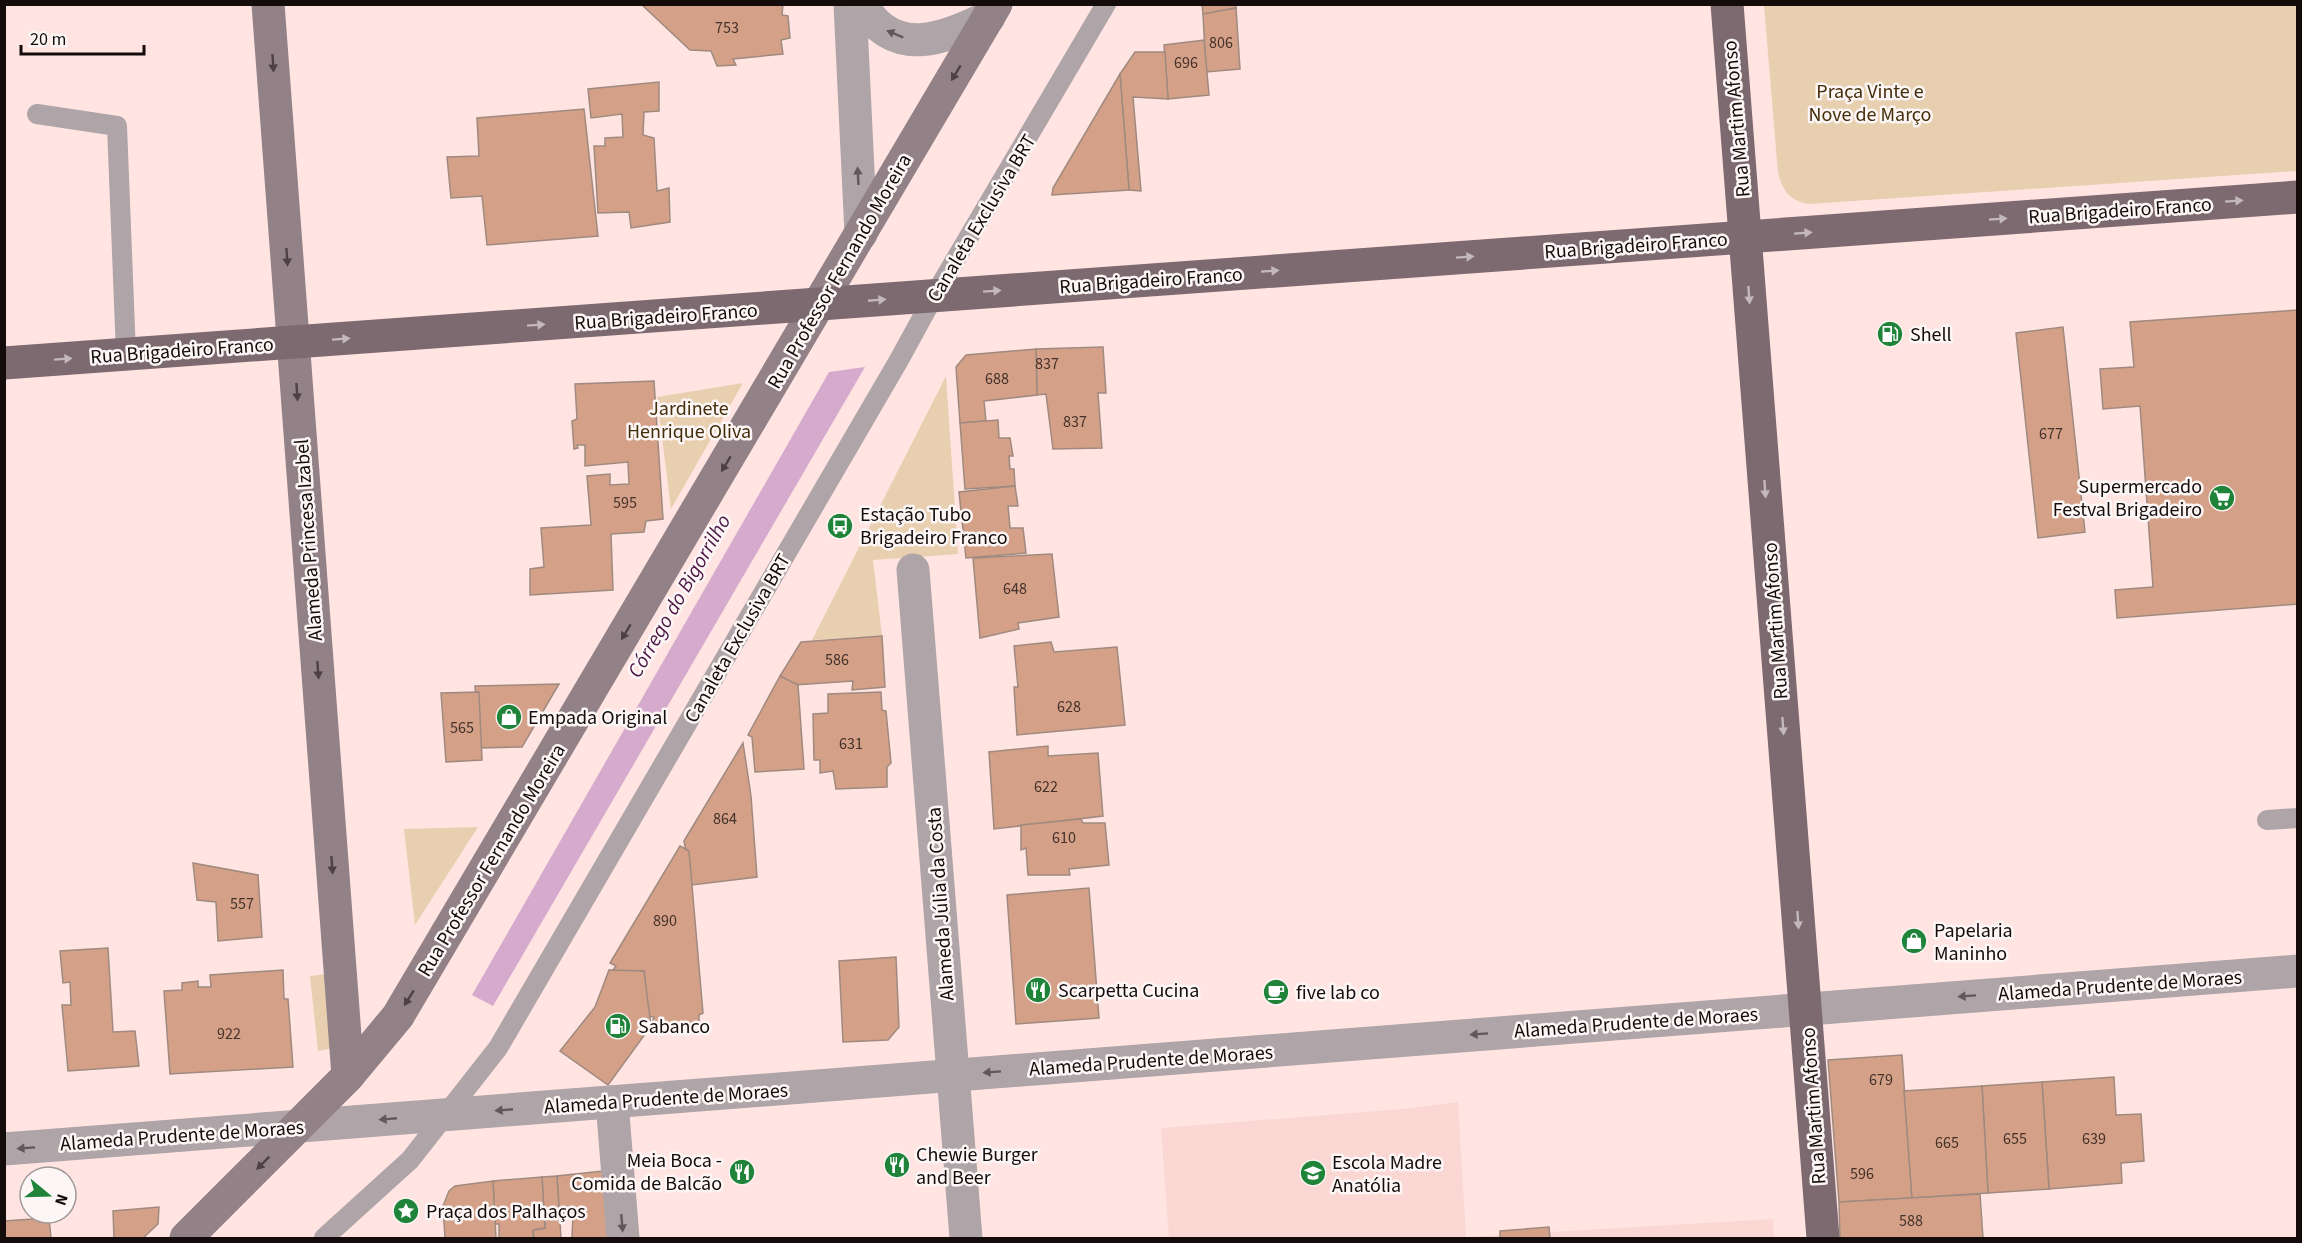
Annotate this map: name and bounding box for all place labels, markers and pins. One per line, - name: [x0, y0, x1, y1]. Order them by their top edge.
- fuel station icon: Shell: [1875, 319, 1905, 349]
- place label: Shell: [1910, 321, 1952, 349]
- place label: Supermercado Festval Brigadeiro: [2053, 473, 2202, 524]
- supermarket icon: Supermercado Festval Brigadeiro: [2207, 483, 2237, 513]
- place label: Estação Tubo Brigadeiro Franco: [860, 501, 1007, 552]
- bus stop icon: Estação Tubo Brigadeiro Franco: [825, 511, 855, 541]
- shop icon: Empada Original: [494, 702, 524, 732]
- place label: Empada Original: [528, 704, 667, 732]
- place label: Papelaria Maninho: [1934, 917, 2013, 968]
- shop icon: Papelaria Maninho: [1899, 926, 1929, 956]
- restaurant icon: Scarpetta Cucina: [1023, 975, 1053, 1005]
- place label: Scarpetta Cucina: [1058, 977, 1199, 1005]
- cafe icon: five lab co: [1261, 977, 1291, 1007]
- place label: five lab co: [1296, 979, 1380, 1007]
- fuel station icon: Sabanco: [603, 1011, 633, 1041]
- place label: Sabanco: [638, 1013, 710, 1041]
- place label: Chewie Burger and Beer: [916, 1141, 1038, 1192]
- place label: Meia Boca - Comida de Balcão: [571, 1147, 722, 1198]
- place label: Escola Madre Anatólia: [1332, 1149, 1442, 1200]
- restaurant icon: Chewie Burger and Beer: [882, 1150, 912, 1180]
- restaurant icon: Meia Boca - Comida de Balcão: [727, 1157, 757, 1187]
- school or university icon: Escola Madre Anatólia: [1298, 1158, 1328, 1188]
- place icon: Praça dos Palhaços: [391, 1196, 421, 1226]
- place label: Praça dos Palhaços: [426, 1198, 586, 1226]

